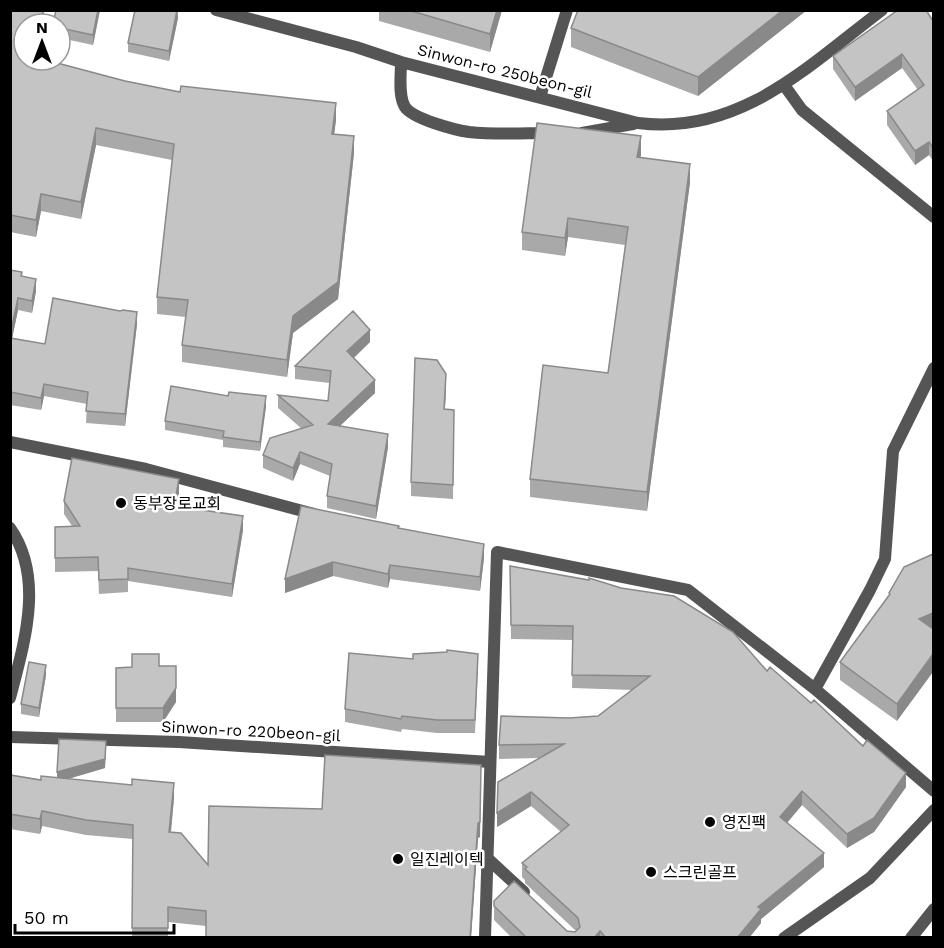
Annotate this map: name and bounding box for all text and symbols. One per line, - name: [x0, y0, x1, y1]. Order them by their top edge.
- north arrow: [12, 12, 72, 72]
- text: N: [36, 18, 48, 37]
- street label: Sinwon-ro 250beon-gil: [416, 40, 594, 102]
- place label: 동부장로교회: [133, 494, 221, 513]
- marker: 동부장로교회: [114, 496, 128, 510]
- street label: Sinwon-ro 220beon-gil: [161, 717, 341, 745]
- place label: 영진팩: [722, 813, 766, 832]
- marker: 영진팩: [703, 815, 717, 829]
- place label: 일진레이텍: [410, 850, 484, 869]
- marker: 일진레이텍: [391, 852, 405, 866]
- place label: 스크린골프: [663, 863, 737, 882]
- marker: 스크린골프: [644, 865, 658, 879]
- scale bar: [15, 897, 174, 935]
- text: 50 m: [24, 907, 69, 928]

